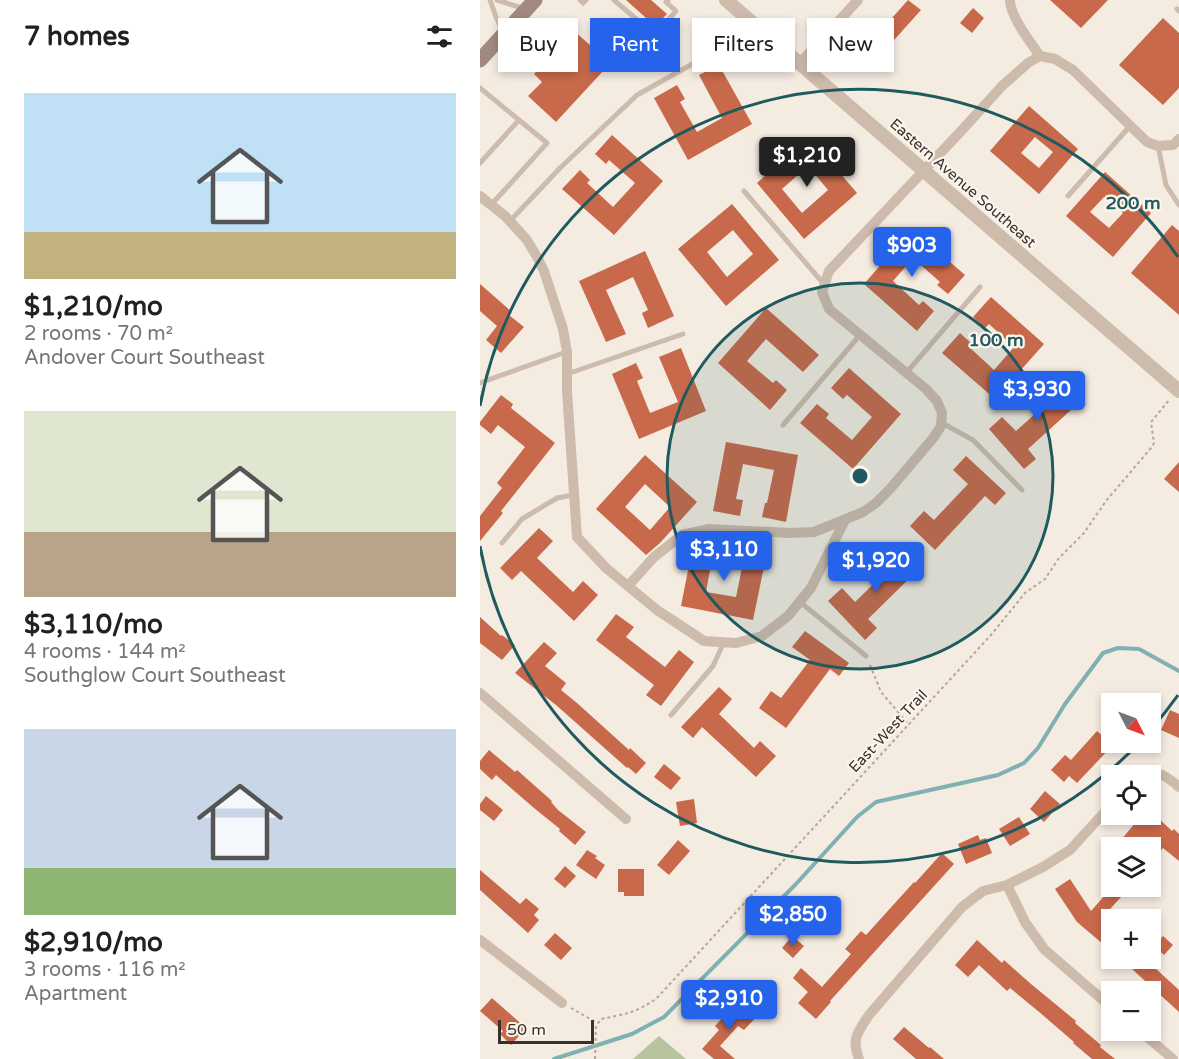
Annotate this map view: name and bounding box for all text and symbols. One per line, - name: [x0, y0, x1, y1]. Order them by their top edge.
- chip: Buy: [498, 18, 578, 72]
- chip: Rent: [590, 18, 680, 72]
- chip: Filters: [692, 18, 795, 72]
- chip: New: [807, 18, 894, 72]
- icon: filters: [423, 20, 456, 53]
- text: 7 homes: [24, 21, 130, 52]
- street label: Eastern Avenue Southeast: [886, 115, 1040, 252]
- icon: home: [186, 132, 294, 240]
- pin: $1,210: [758, 137, 856, 188]
- text: $1,210: [773, 144, 841, 168]
- text: 200 m: [1105, 192, 1161, 214]
- pin: $903: [876, 227, 948, 278]
- text: $903: [887, 234, 937, 258]
- text: $1,210/mo: [24, 291, 163, 322]
- text: 2 rooms · 70 m²: [24, 322, 173, 346]
- text: 100 m: [968, 329, 1024, 351]
- text: Andover Court Southeast: [24, 346, 265, 370]
- pin: $3,930: [988, 371, 1086, 422]
- text: $3,930: [1003, 378, 1071, 402]
- icon: home: [186, 450, 294, 558]
- centre of rings: [850, 466, 870, 486]
- pin: $3,110: [675, 531, 773, 582]
- text: $3,110: [690, 538, 758, 562]
- pin: $1,920: [827, 542, 925, 593]
- text: $1,920: [842, 549, 910, 573]
- text: $3,110/mo: [24, 609, 163, 640]
- text: 4 rooms · 144 m²: [24, 640, 186, 664]
- text: Southglow Court Southeast: [24, 664, 286, 688]
- street label: East-West Trail: [845, 686, 931, 776]
- north arrow: [1101, 693, 1161, 753]
- map controls: [1101, 693, 1161, 1041]
- button: locate: [1101, 765, 1161, 825]
- icon: home: [186, 768, 294, 876]
- button: layers: [1101, 837, 1161, 897]
- pin: $2,850: [744, 896, 842, 947]
- text: $2,850: [759, 903, 827, 927]
- button: +: [1101, 909, 1161, 969]
- text: $2,910/mo: [24, 927, 163, 958]
- text: 3 rooms · 116 m²: [24, 958, 186, 982]
- pin: $2,910: [680, 980, 778, 1031]
- button: −: [1101, 981, 1161, 1041]
- text: Apartment: [24, 982, 127, 1006]
- text: $2,910: [695, 987, 763, 1011]
- scale bar: [498, 1017, 594, 1044]
- text: 50 m: [507, 1020, 546, 1040]

